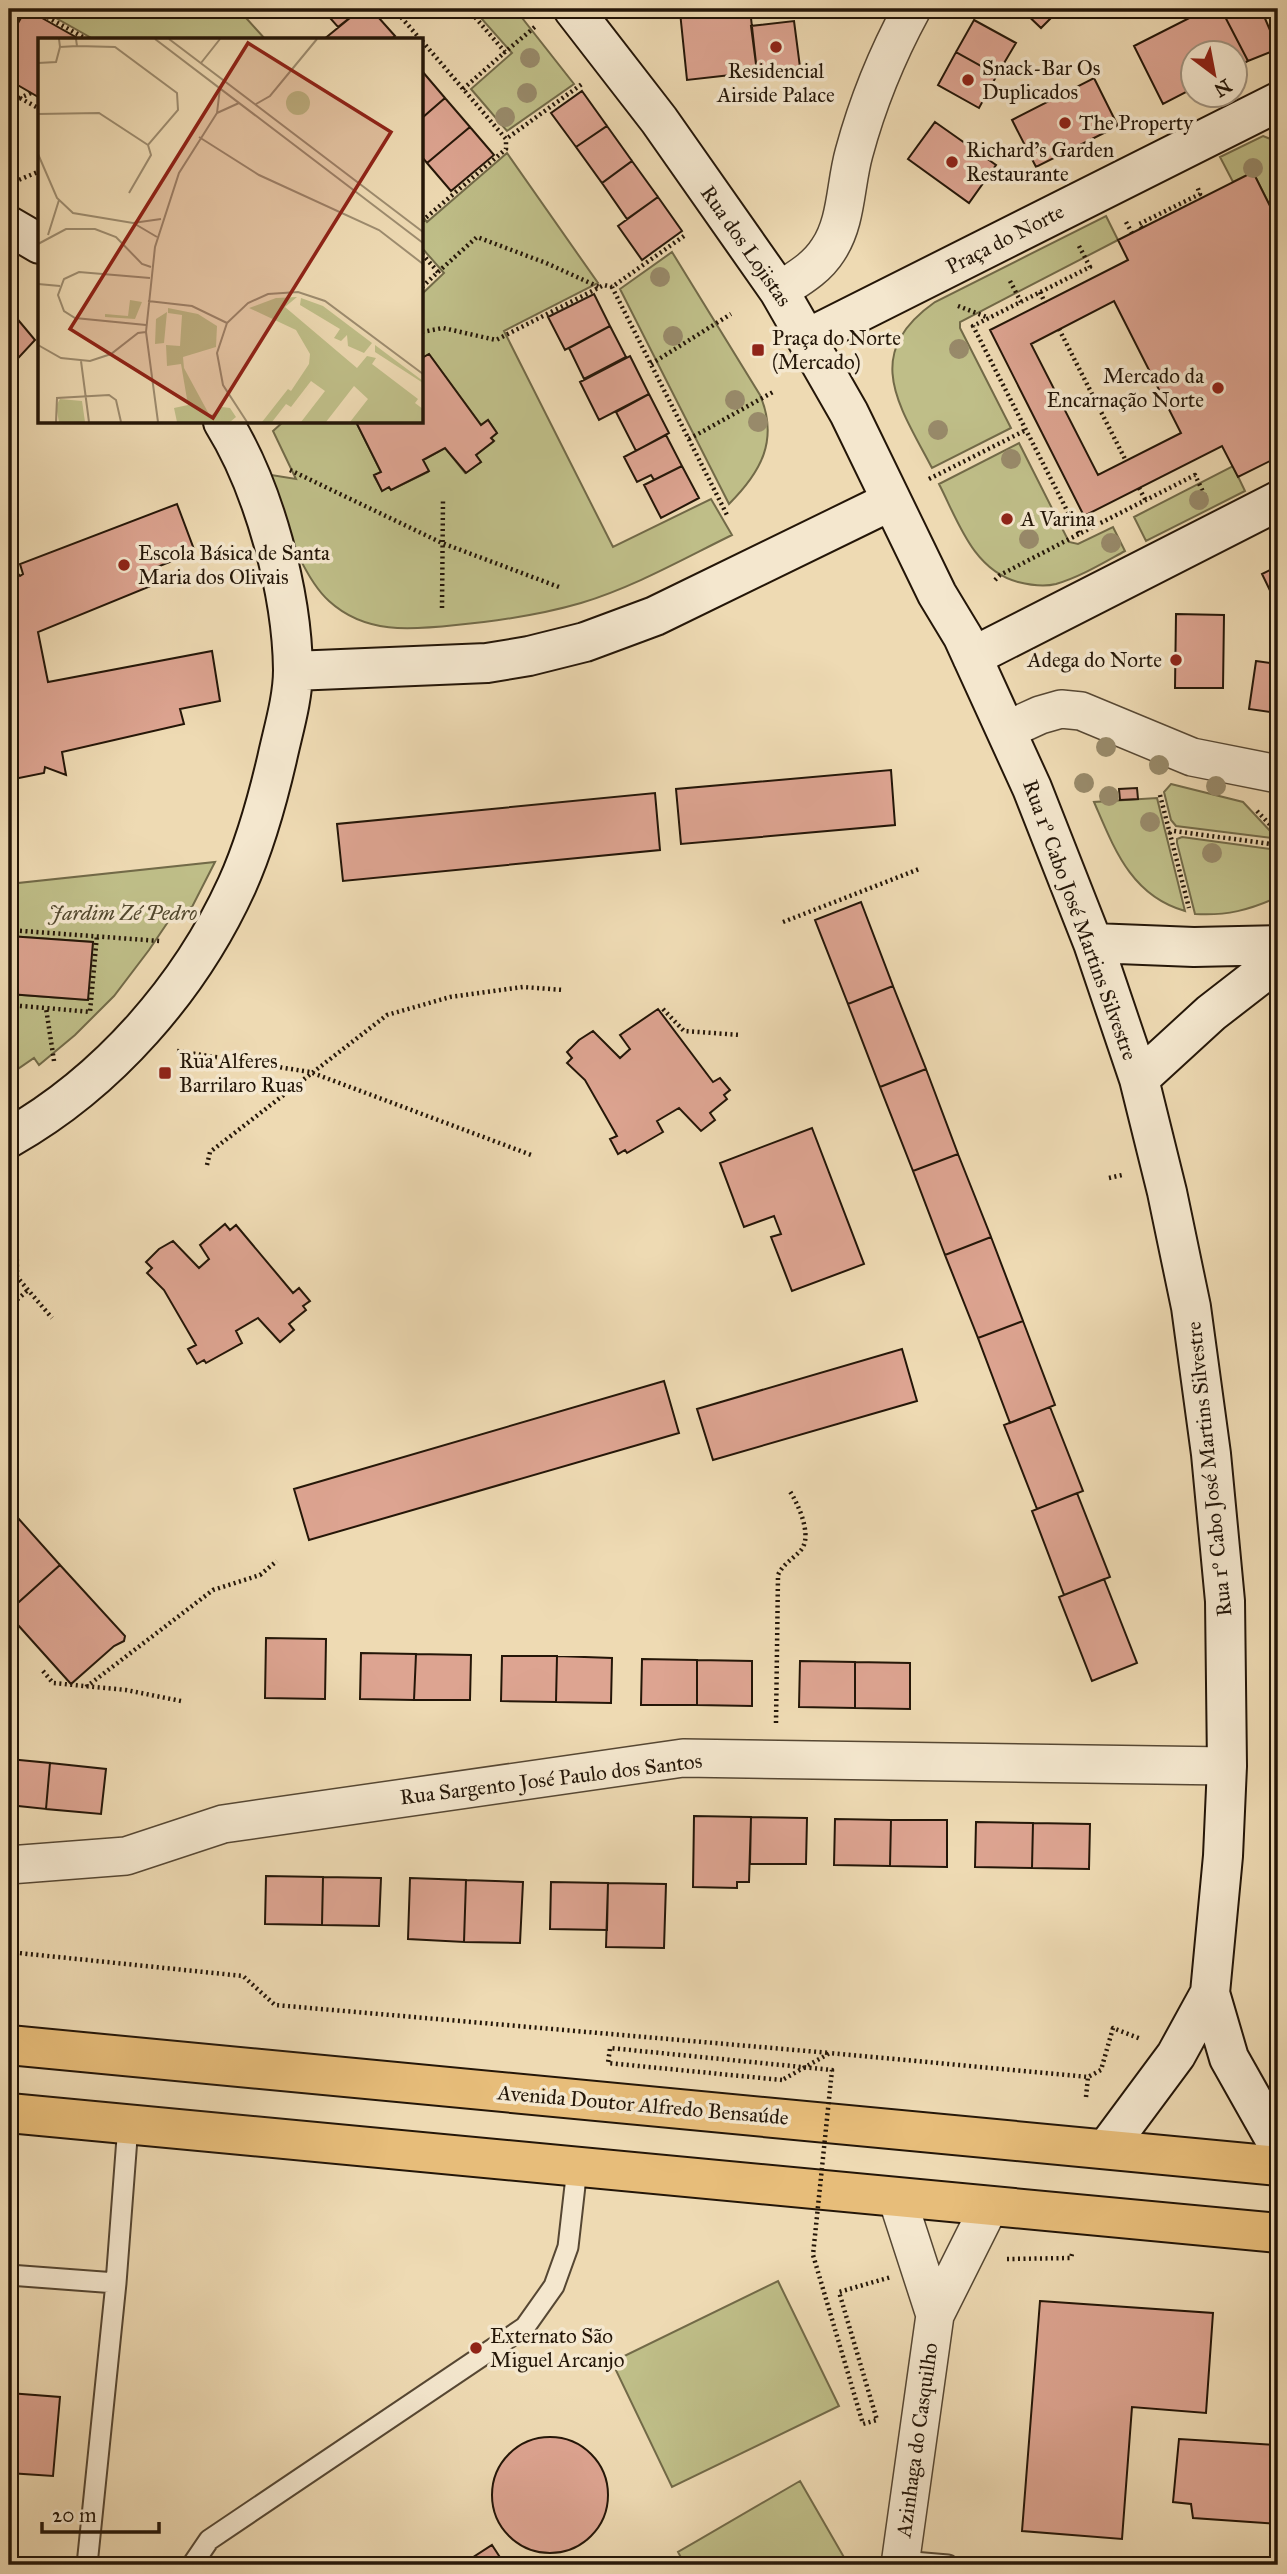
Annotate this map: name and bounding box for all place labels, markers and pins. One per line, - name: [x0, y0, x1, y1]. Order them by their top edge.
- marker: Residencial Airside Palace: [768, 39, 784, 55]
- place label: Snack-Bar Os Duplicados: [982, 55, 1100, 105]
- place label: Residencial Airside Palace: [716, 58, 835, 108]
- marker: Snack-Bar Os Duplicados: [960, 72, 976, 88]
- place label: The Property: [1079, 110, 1194, 136]
- marker: The Property: [1057, 115, 1073, 131]
- place label: Richard's Garden Restaurante: [966, 137, 1114, 187]
- marker: Richard's Garden Restaurante: [944, 154, 960, 170]
- place label: Praça do Norte (Mercado): [772, 325, 901, 375]
- marker: Praça do Norte (Mercado): [750, 342, 766, 358]
- place label: Mercado da Encarnação Norte: [1047, 363, 1204, 413]
- marker: Mercado da Encarnação Norte: [1210, 380, 1226, 396]
- place label: A Varina: [1020, 506, 1096, 532]
- marker: A Varina: [999, 511, 1015, 527]
- place label: Escola Básica de Santa Maria dos Olivais: [138, 540, 330, 590]
- marker: Escola Básica de Santa Maria dos Olivais: [116, 557, 132, 573]
- place label: Adega do Norte: [1026, 647, 1162, 673]
- marker: Adega do Norte: [1168, 652, 1184, 668]
- place label: Rua Alferes Barrilaro Ruas: [179, 1048, 303, 1098]
- marker: Rua Alferes Barrilaro Ruas: [157, 1065, 173, 1081]
- place label: Externato São Miguel Arcanjo: [490, 2323, 625, 2373]
- marker: Externato São Miguel Arcanjo: [468, 2340, 484, 2356]

